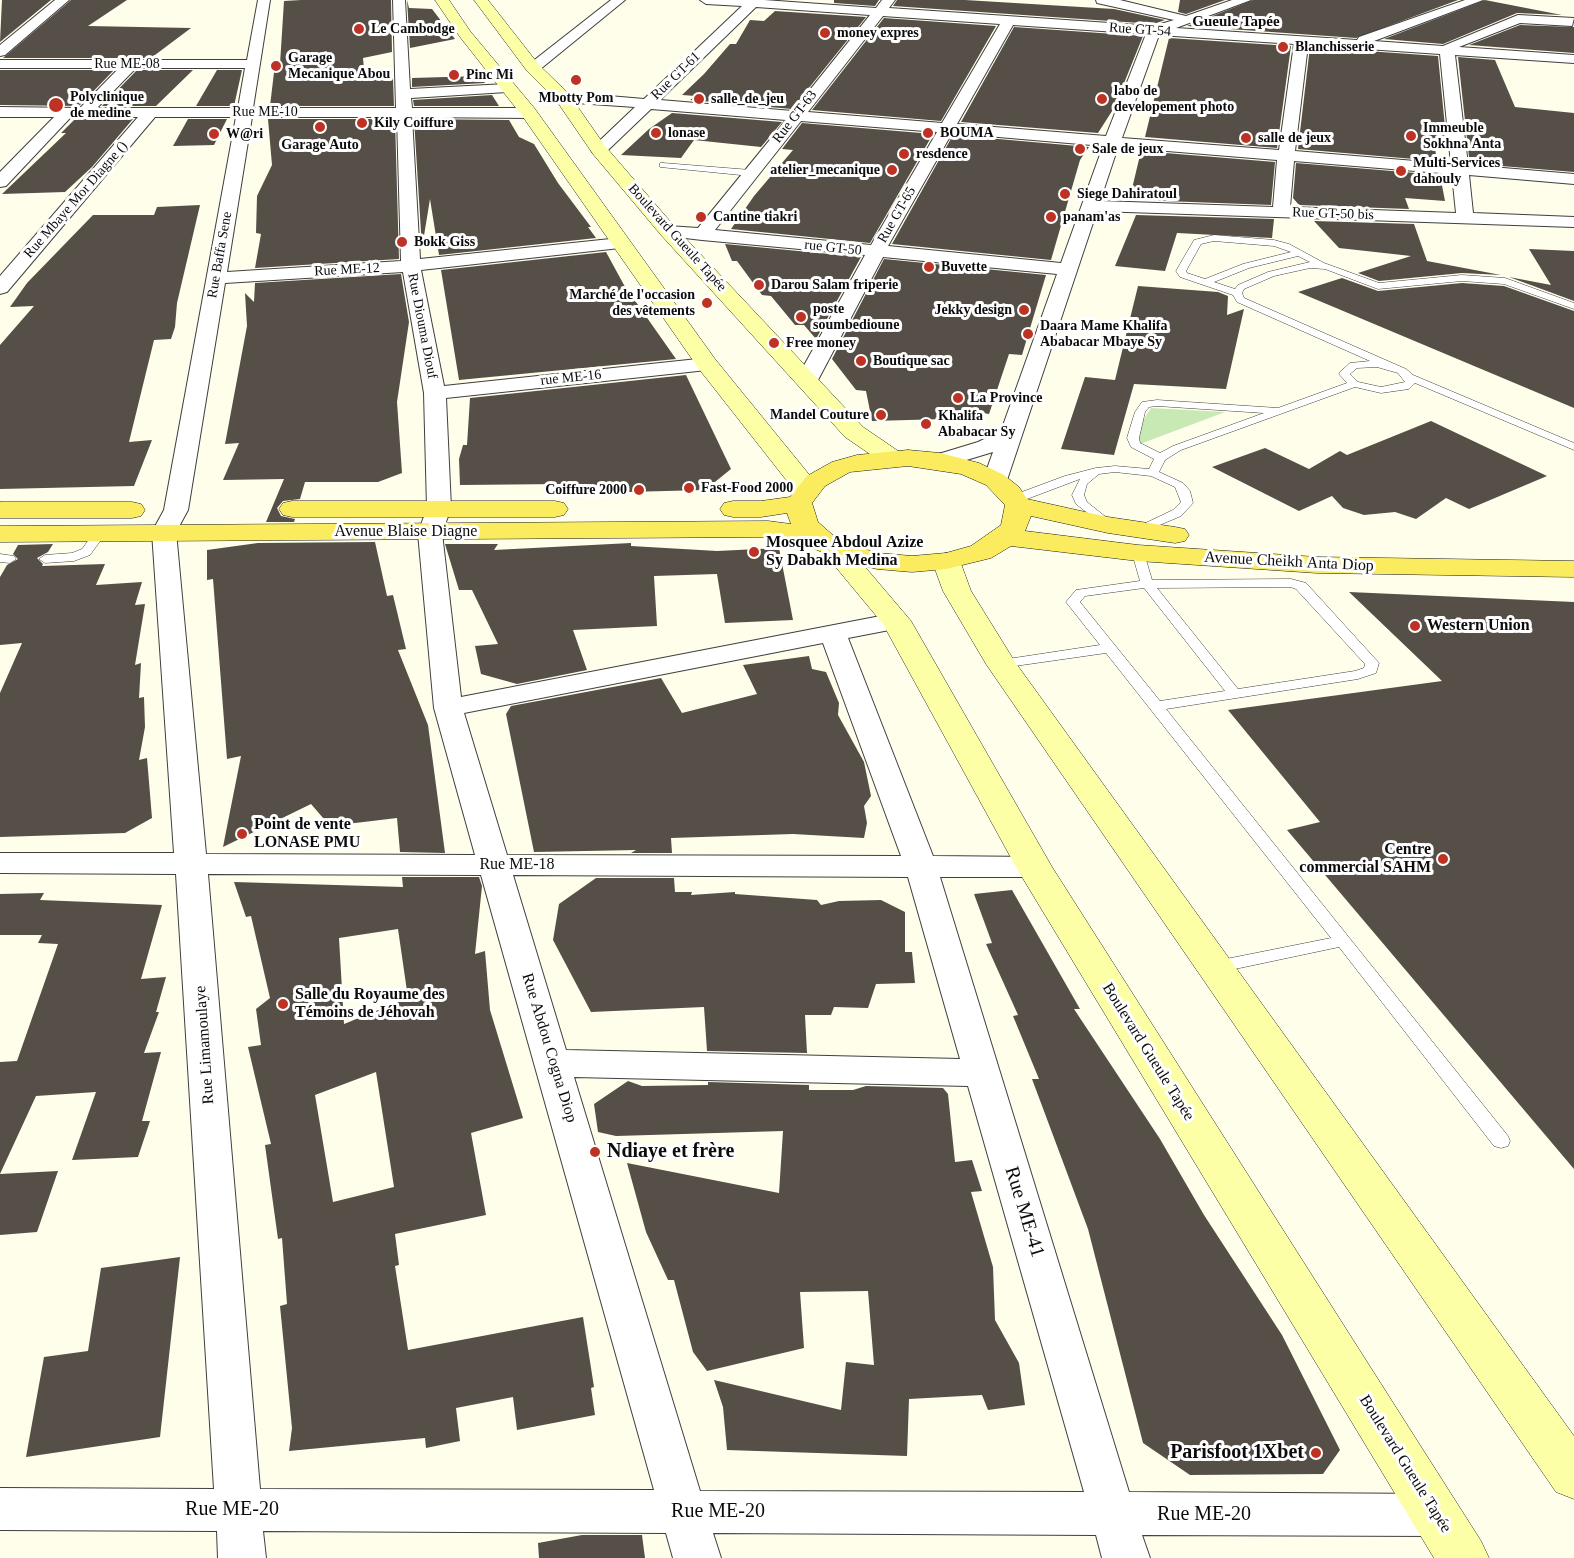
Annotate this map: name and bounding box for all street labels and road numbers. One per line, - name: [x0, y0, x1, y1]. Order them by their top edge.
- street label: Rue GT-54: [1108, 19, 1172, 41]
- street label: Rue GT-61: [648, 48, 704, 104]
- street label: Rue ME-08: [94, 56, 160, 72]
- street label: Rue GT-63: [769, 87, 821, 147]
- street label: Rue ME-10: [232, 104, 298, 120]
- street label: Rue Mbaye Mor Diagne (): [21, 138, 131, 262]
- street label: Boulevard Gueule Tapée: [624, 181, 730, 295]
- street label: Rue GT-65: [874, 184, 920, 246]
- street label: Rue GT-50 bis: [1292, 204, 1374, 224]
- street label: Rue Baffa Sene: [204, 210, 236, 300]
- street label: rue GT-50: [804, 237, 862, 259]
- street label: Rue ME-12: [314, 260, 380, 280]
- street label: Rue Diouma Diouf: [404, 272, 440, 380]
- street label: rue ME-16: [540, 366, 602, 390]
- street label: Avenue Blaise Diagne: [335, 522, 477, 542]
- street label: Avenue Cheikh Anta Diop: [1204, 548, 1374, 576]
- street label: Rue ME-18: [479, 855, 555, 875]
- street label: Rue Abdou Cogna Diop: [517, 971, 581, 1125]
- street label: Boulevard Gueule Tapée: [1098, 980, 1198, 1124]
- street label: Rue Limamoulaye: [191, 985, 219, 1105]
- street label: Rue ME-41: [999, 1164, 1049, 1260]
- street label: Boulevard Gueule Tapée: [1355, 1392, 1455, 1536]
- street label: Rue ME-20: [185, 1498, 279, 1522]
- street label: Rue ME-20: [671, 1500, 765, 1524]
- street label: Rue ME-20: [1157, 1503, 1251, 1527]

